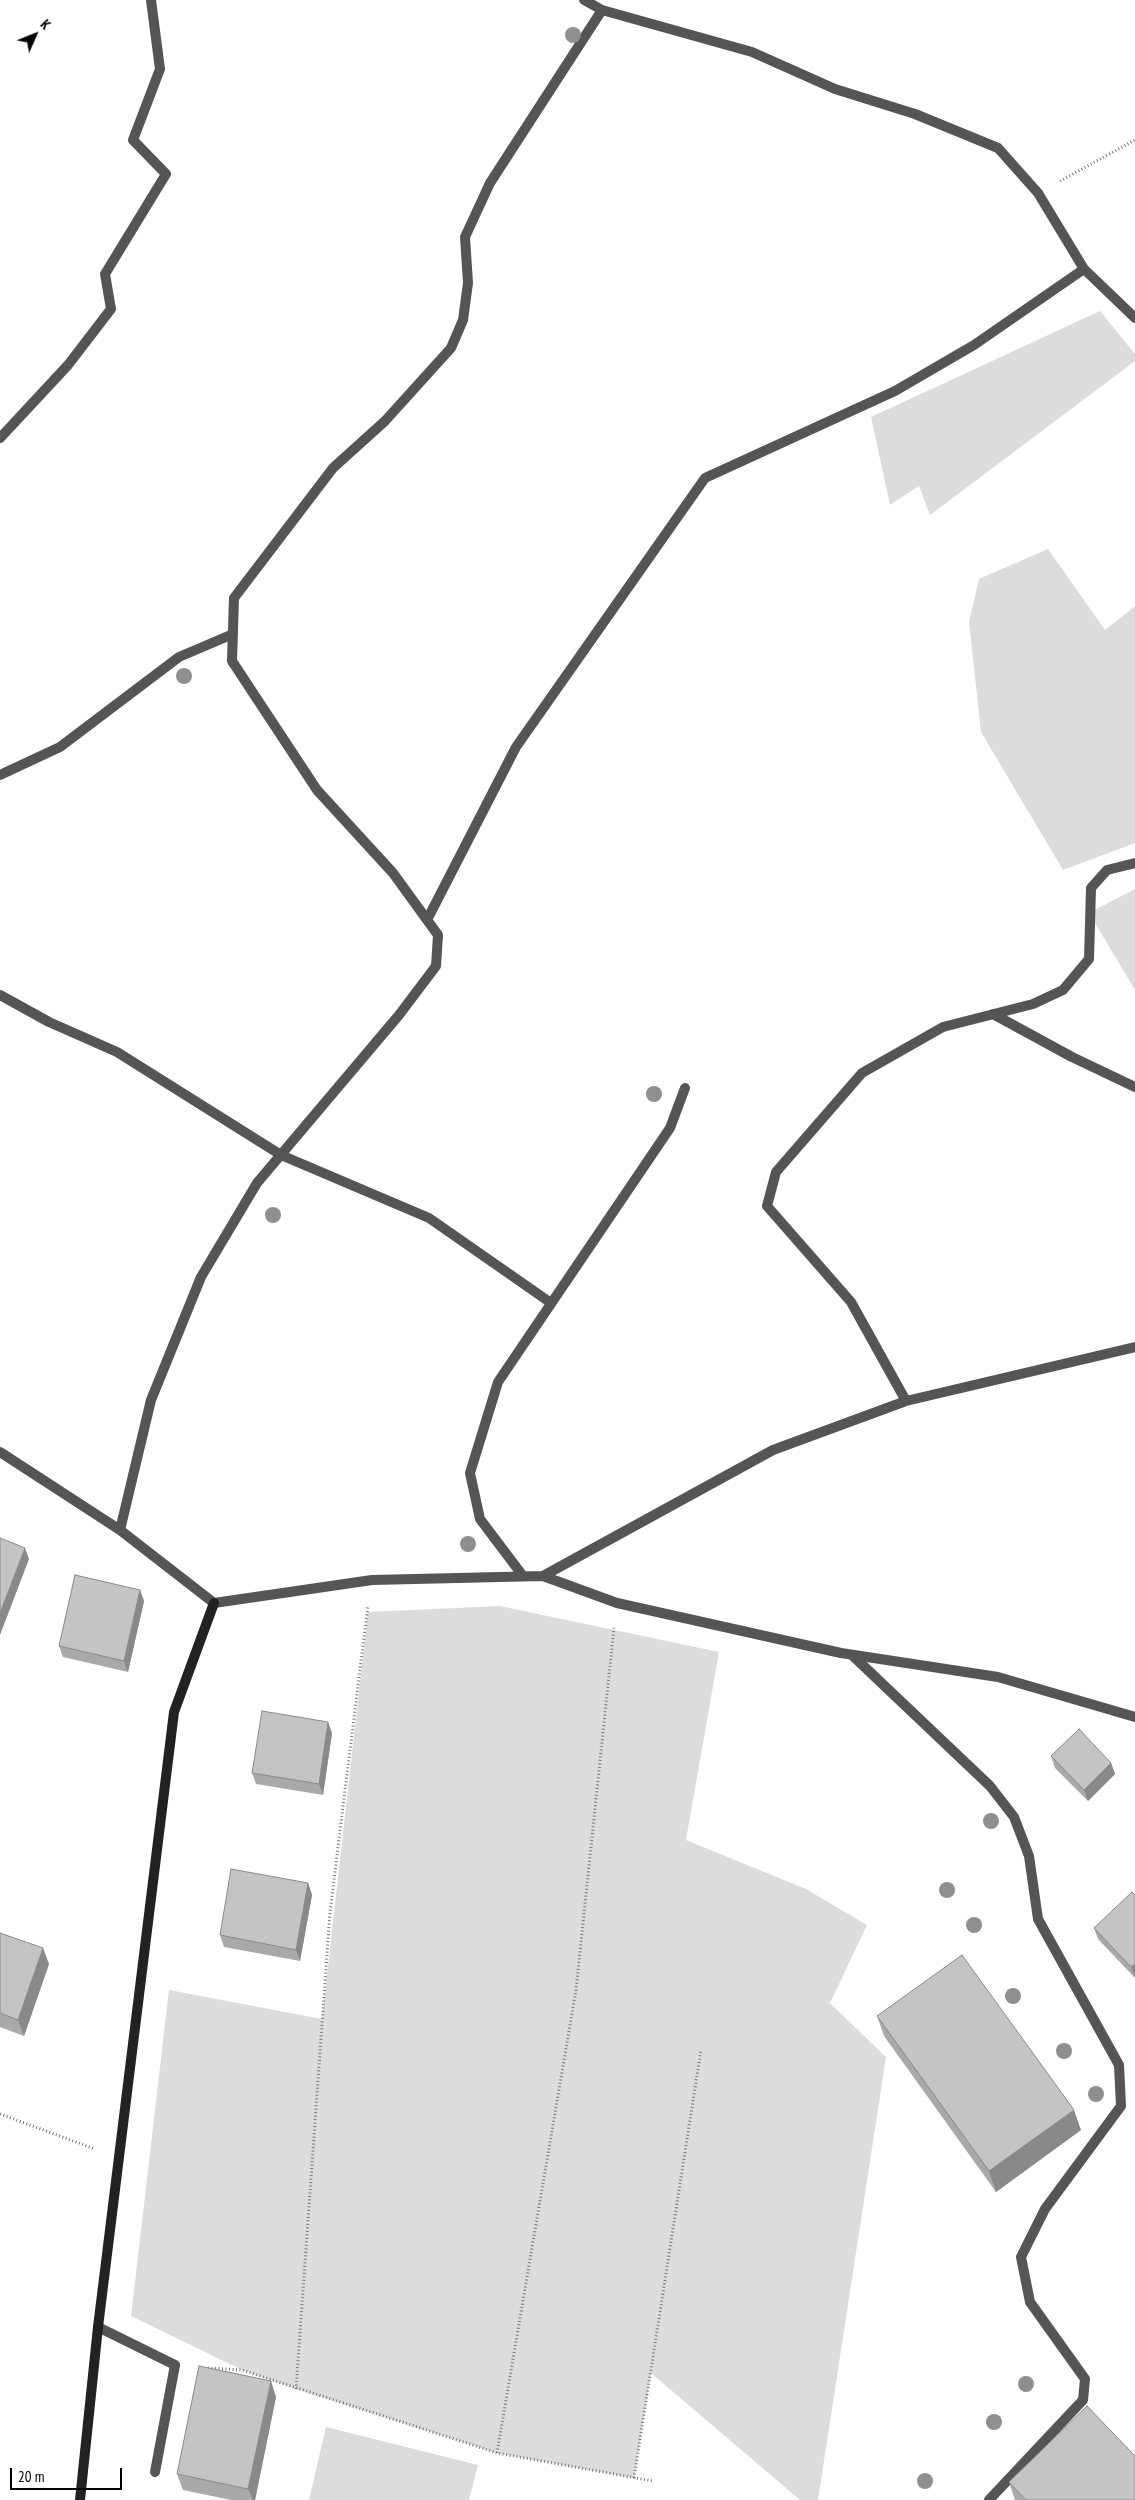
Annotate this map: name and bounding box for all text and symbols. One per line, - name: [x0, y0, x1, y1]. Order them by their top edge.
- north arrow: [10, 10, 60, 60]
- text: K: [37, 16, 55, 33]
- scale bar: [12, 2458, 125, 2490]
- text: 20 m: [18, 2467, 44, 2486]

